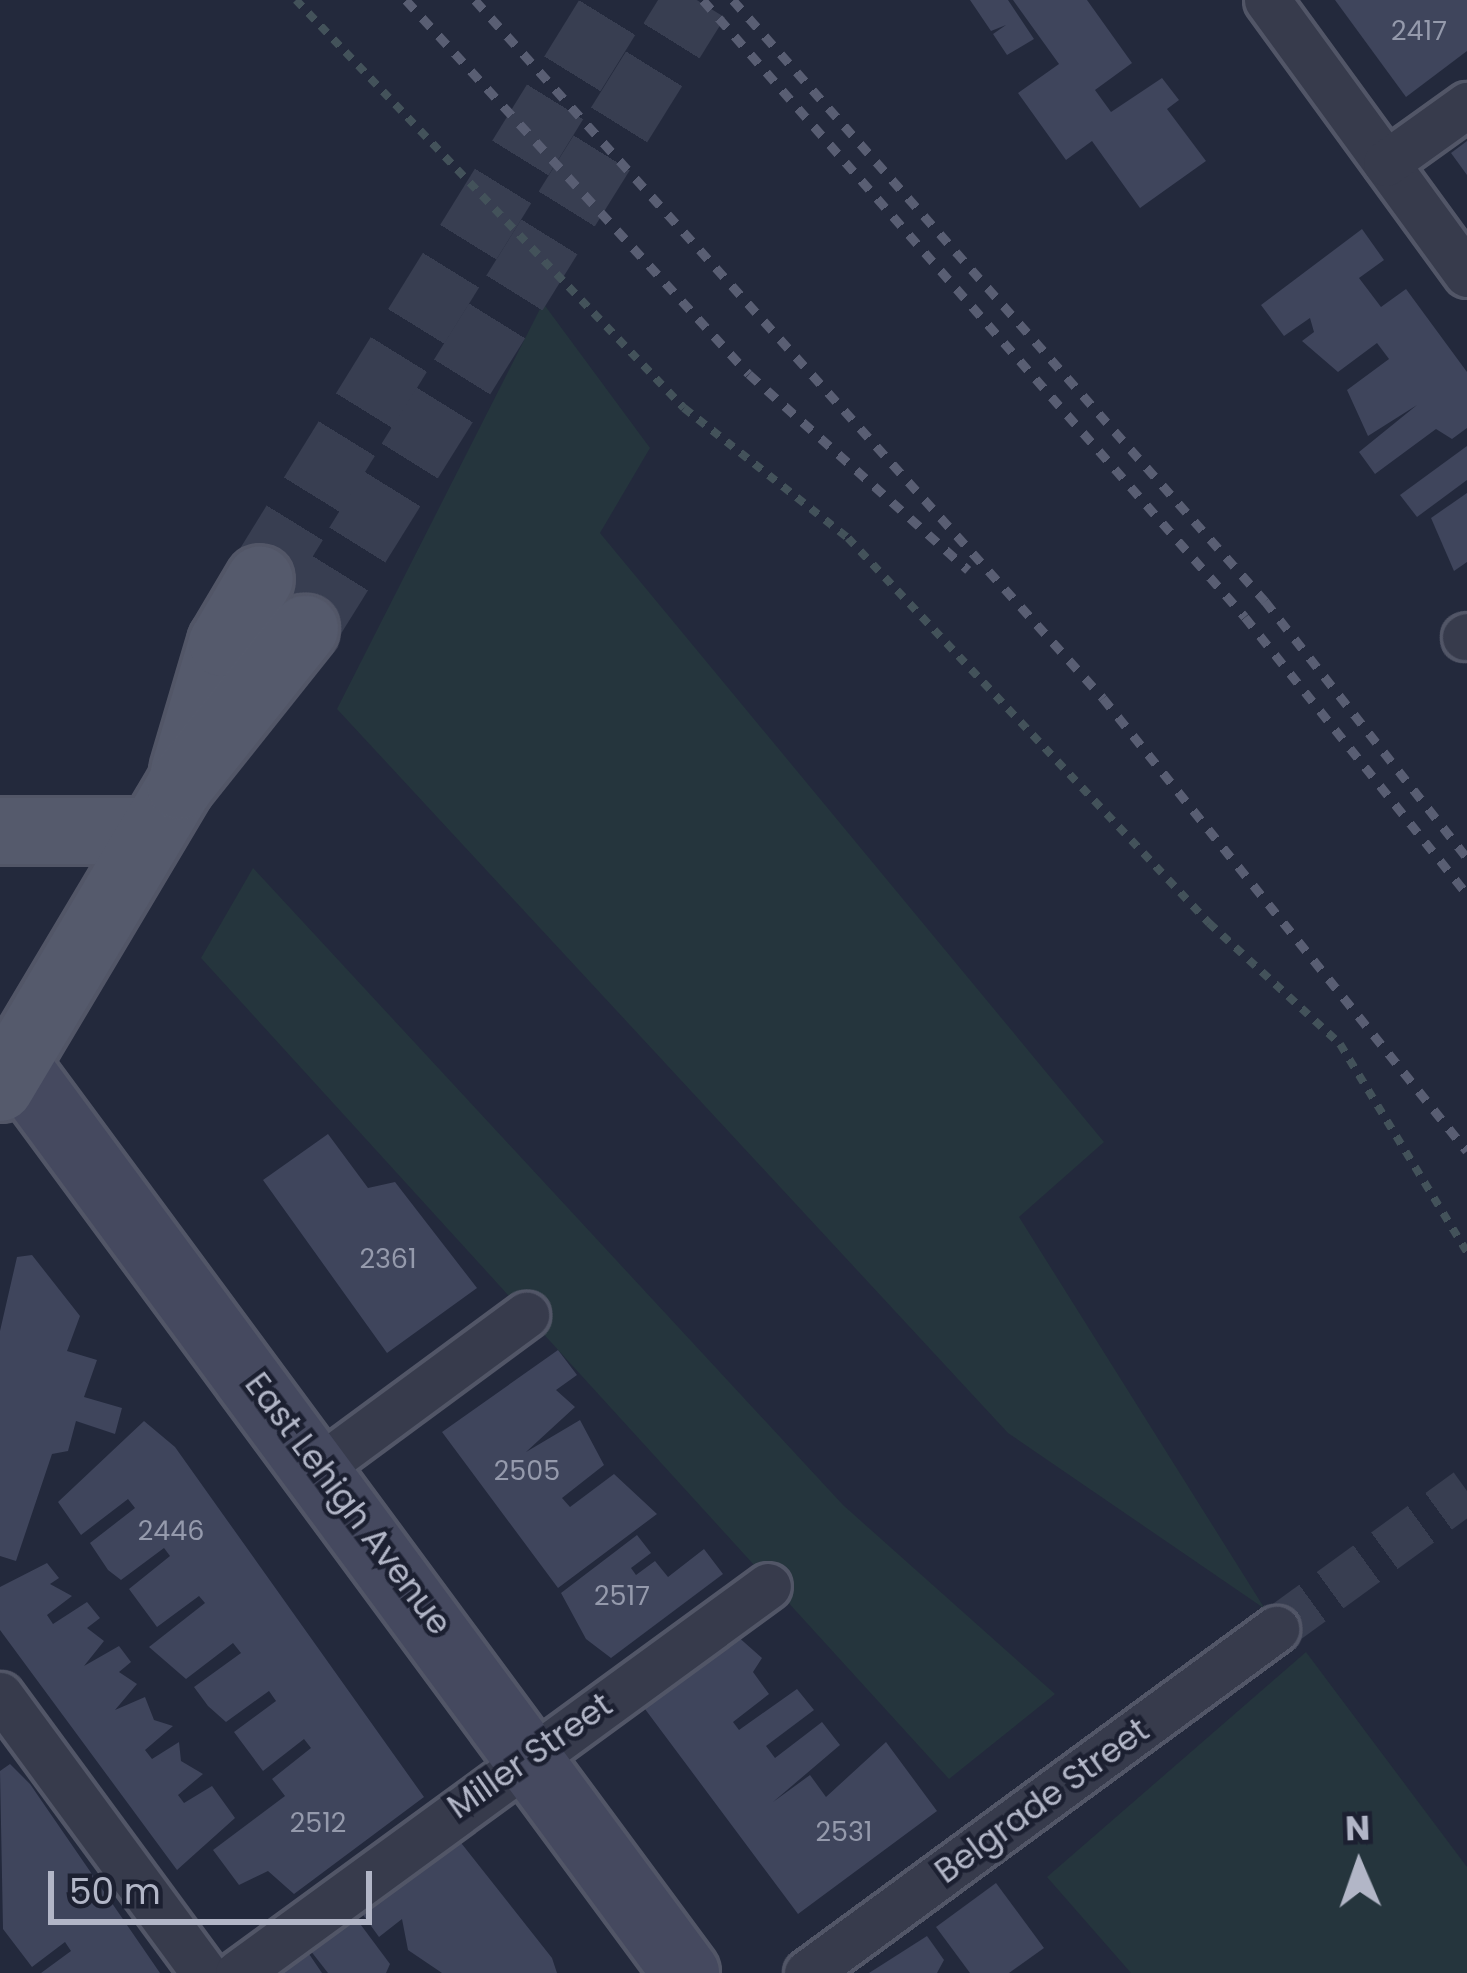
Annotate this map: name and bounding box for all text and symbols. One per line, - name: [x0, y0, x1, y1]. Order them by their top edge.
- house number: 2417: [1391, 15, 1447, 47]
- house number: 2361: [359, 1243, 417, 1275]
- street label: East Lehigh Avenue: [237, 1365, 459, 1643]
- house number: 2505: [494, 1455, 560, 1487]
- house number: 2446: [138, 1515, 204, 1547]
- house number: 2517: [594, 1580, 650, 1612]
- street label: Miller Street: [440, 1685, 620, 1827]
- street label: Belgrade Street: [928, 1710, 1156, 1892]
- north arrow: [1299, 1805, 1419, 1925]
- text: N: [1344, 1805, 1371, 1852]
- house number: 2512: [290, 1807, 346, 1839]
- house number: 2531: [815, 1816, 873, 1848]
- scale bar: [54, 1847, 378, 1921]
- text: 50 m: [69, 1866, 161, 1917]

